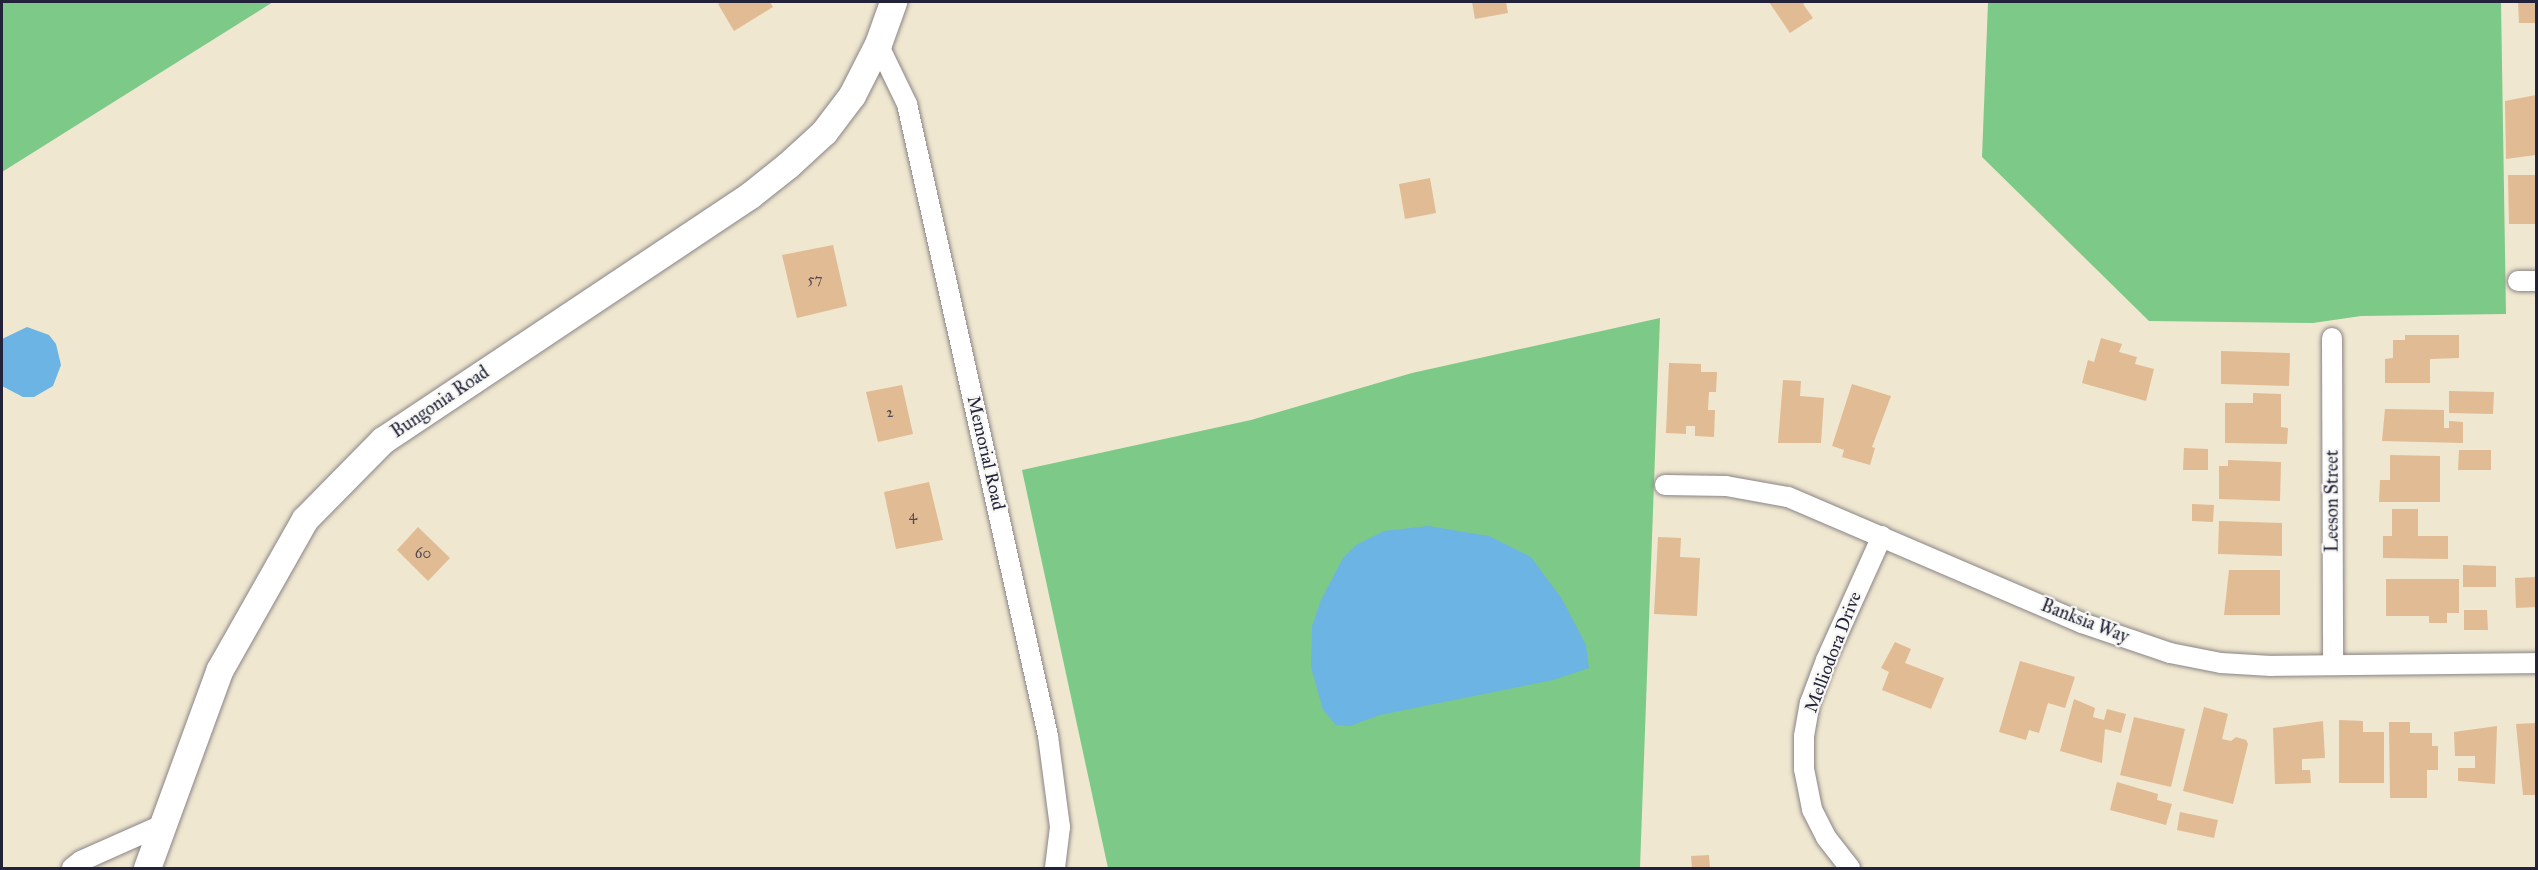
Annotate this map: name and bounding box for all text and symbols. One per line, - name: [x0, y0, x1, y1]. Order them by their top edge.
- house number: 57: [808, 271, 822, 289]
- street label: Bungonia Road: [387, 361, 493, 443]
- street label: Memorial Road: [962, 394, 1010, 512]
- house number: 2: [886, 404, 894, 422]
- street label: Leeson Street: [2321, 450, 2343, 552]
- house number: 4: [909, 507, 917, 525]
- house number: 60: [415, 545, 431, 563]
- street label: Melliodora Drive: [1800, 589, 1866, 715]
- street label: Banksia Way: [2038, 594, 2132, 648]

